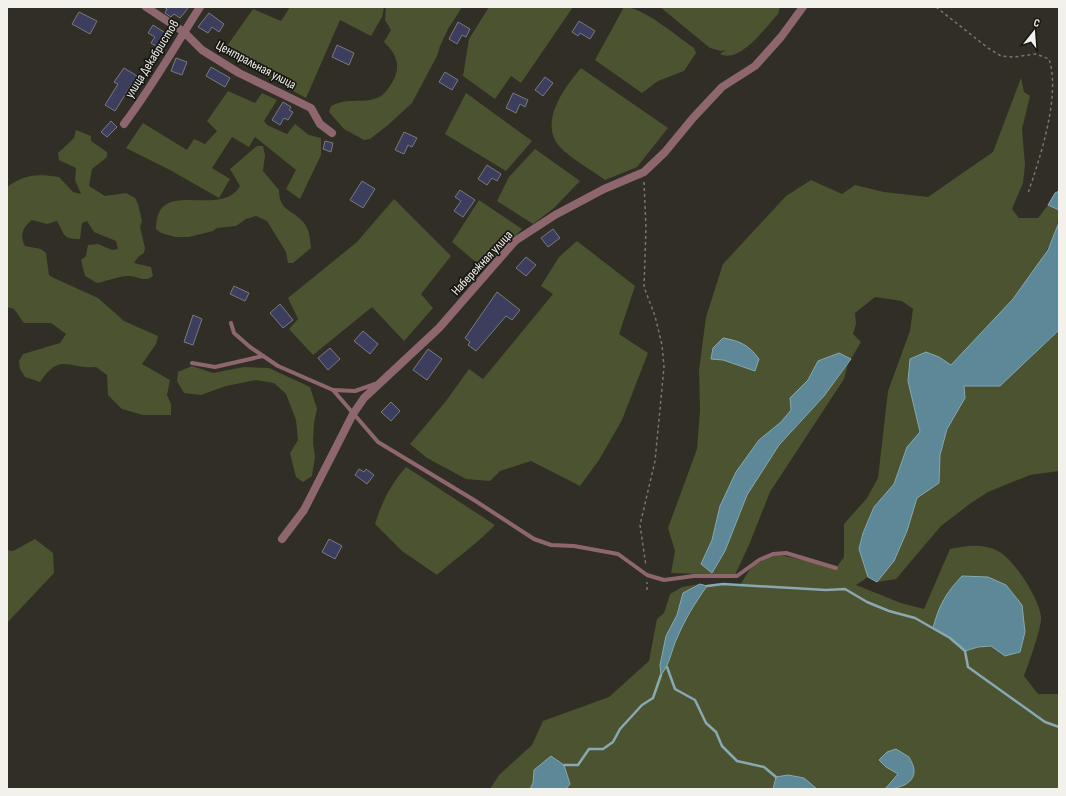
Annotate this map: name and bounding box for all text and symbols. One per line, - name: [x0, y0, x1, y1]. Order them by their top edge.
- north arrow: [1014, 12, 1054, 52]
- text: С: [1032, 16, 1042, 30]
- street label: улица Декабристов: [122, 17, 182, 101]
- street label: Центральная улица: [213, 37, 299, 93]
- street label: Набережная улица: [448, 227, 516, 299]

